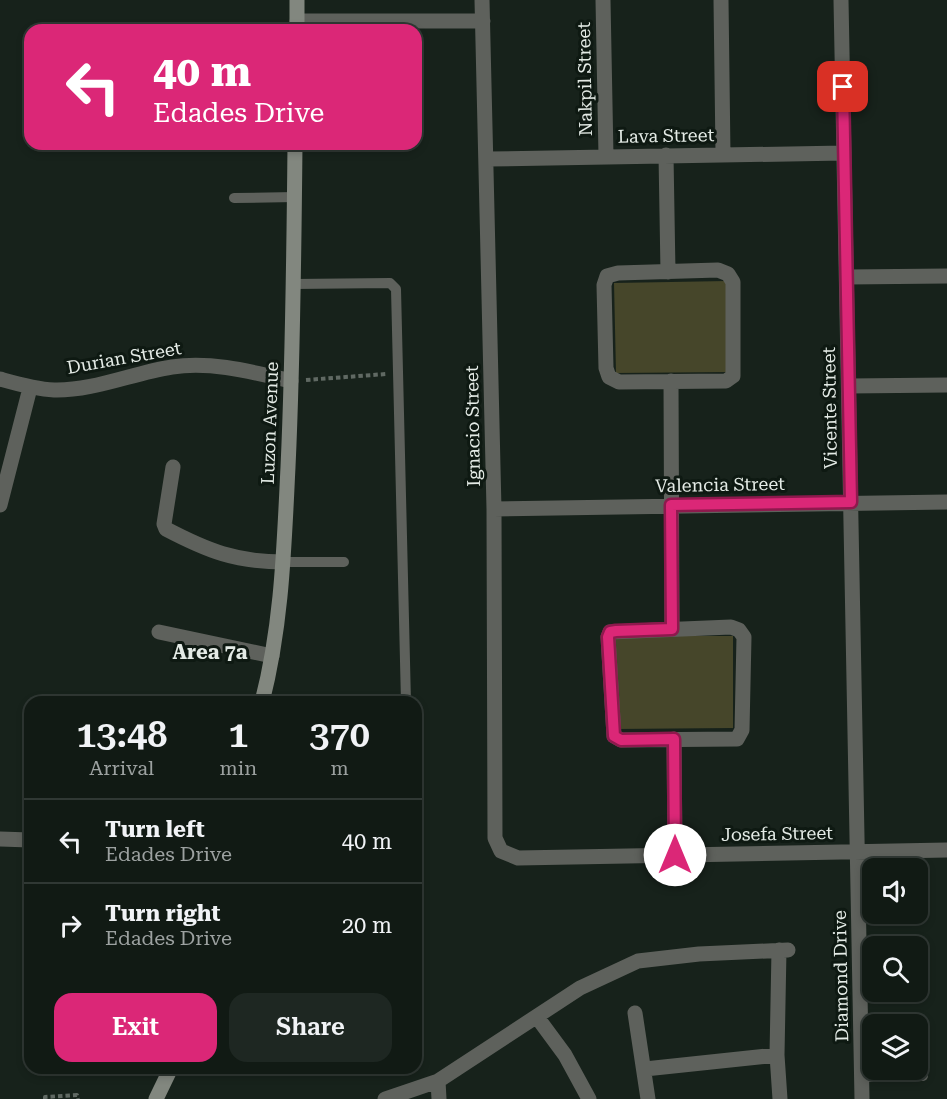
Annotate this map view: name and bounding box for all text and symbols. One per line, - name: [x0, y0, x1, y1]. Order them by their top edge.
- street label: Nakpil Street: [573, 21, 596, 136]
- text: 40 m: [153, 47, 251, 96]
- icon: left: [54, 48, 132, 126]
- pin: [817, 61, 868, 112]
- icon: arrive: [826, 70, 859, 103]
- text: Edades Drive: [153, 97, 324, 129]
- street label: Lava Street: [618, 124, 715, 147]
- street label: Durian Street: [65, 337, 183, 378]
- street label: Vicente Street: [818, 346, 841, 469]
- street label: Luzon Avenue: [257, 361, 282, 485]
- street label: Ignacio Street: [461, 365, 484, 487]
- street label: Valencia Street: [655, 473, 785, 496]
- district label: Area 7a: [173, 640, 248, 664]
- text: 13:48: [76, 714, 167, 756]
- text: 1: [228, 714, 248, 756]
- text: 370: [309, 714, 370, 756]
- text: Arrival: [89, 756, 154, 780]
- text: min: [220, 756, 257, 780]
- text: m: [330, 756, 349, 780]
- text: Turn left: [105, 817, 205, 842]
- street label: Josefa Street: [721, 822, 833, 845]
- position arrow: [643, 823, 707, 887]
- icon: left: [54, 825, 87, 858]
- text: 40 m: [342, 829, 392, 854]
- text: Edades Drive: [105, 842, 232, 866]
- map controls: [862, 858, 928, 1080]
- button: sound: [862, 858, 928, 924]
- text: Turn right: [105, 901, 220, 926]
- icon: right: [54, 909, 87, 942]
- street label: Diamond Drive: [829, 910, 852, 1042]
- text: 20 m: [342, 913, 392, 938]
- text: Edades Drive: [105, 926, 232, 950]
- button: search: [862, 936, 928, 1002]
- button: Exit: [54, 993, 217, 1062]
- button: Share: [229, 993, 392, 1062]
- button: layers: [862, 1014, 928, 1080]

